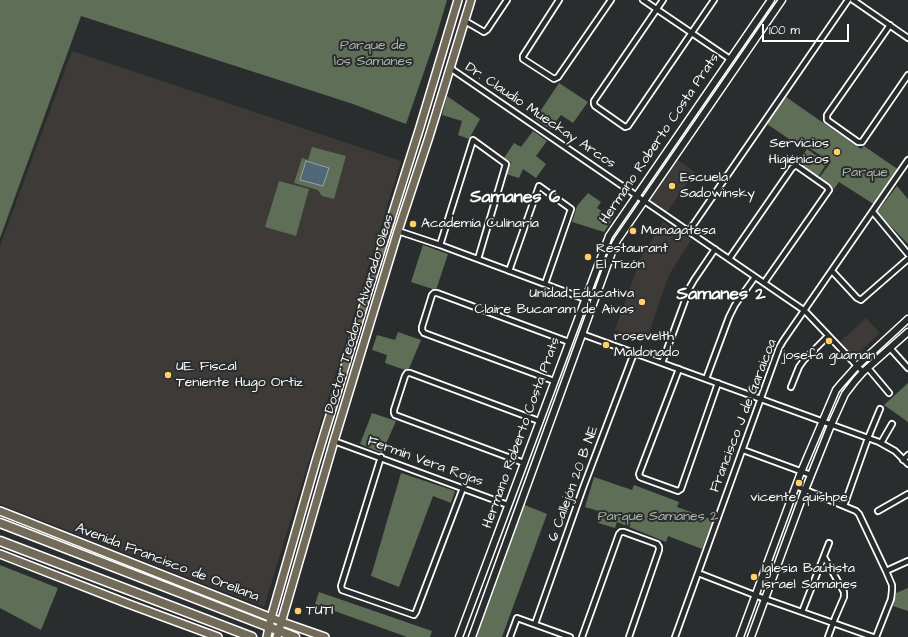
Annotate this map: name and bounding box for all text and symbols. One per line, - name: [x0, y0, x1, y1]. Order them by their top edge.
- scale bar: [764, 16, 851, 42]
- text: 100 m: [769, 22, 800, 39]
- park label: Parque de los Samanes: [334, 38, 412, 70]
- street label: Hermano Roberto Costa Prats: [597, 51, 723, 227]
- street label: Dr. Claudio Mueckay Arcos: [461, 59, 619, 173]
- place label: Servicios Higiénicos: [769, 136, 829, 168]
- marker: Servicios Higiénicos: [832, 147, 842, 157]
- park label: Parque: [842, 165, 888, 181]
- place label: Escuela Sadowinsky: [680, 170, 755, 202]
- marker: Escuela Sadowinsky: [667, 181, 677, 191]
- district label: Samanes 6: [470, 187, 560, 209]
- street label: Doctor Teodoro Alvarado Oleas: [322, 212, 398, 416]
- place label: Academía Culinaria: [421, 216, 539, 232]
- marker: Academía Culinaria: [408, 219, 418, 229]
- place label: Managatesa: [641, 223, 716, 239]
- marker: Managatesa: [628, 226, 638, 236]
- place label: Restaurant El Tizón: [596, 241, 668, 274]
- marker: Restaurant El Tizón: [583, 252, 593, 262]
- district label: Samanes 2: [676, 284, 766, 306]
- place label: Unidad Educativa Claire Bucaram de Aivas: [474, 286, 634, 318]
- marker: Unidad Educativa Claire Bucaram de Aivas: [637, 297, 647, 307]
- place label: rosevelth Maldonado: [614, 329, 679, 362]
- street label: Hermano Roberto Costa Prats: [480, 335, 564, 531]
- marker: josefa guaman: [824, 336, 834, 346]
- street label: Francisco J de Garaicoa: [707, 337, 781, 495]
- marker: rosevelth Maldonado: [601, 340, 611, 350]
- place label: josefa guaman: [783, 348, 875, 364]
- place label: UE. Fiscal Teniente Hugo Ortiz: [176, 359, 303, 392]
- marker: UE. Fiscal Teniente Hugo Ortiz: [163, 370, 173, 380]
- street label: 6 Callejón 20 B NE: [545, 424, 603, 544]
- street label: Fermin Vera Rojas: [365, 433, 485, 491]
- marker: vicente quishpe: [794, 478, 804, 488]
- place label: vicente quishpe: [750, 490, 848, 506]
- park label: Parque Samanes 2: [598, 509, 718, 525]
- street label: Avenida Francisco de Orellana: [73, 520, 261, 606]
- place label: Iglesia Bautista Israel Samanes: [762, 561, 857, 594]
- marker: Iglesia Bautista Israel Samanes: [749, 572, 759, 582]
- place label: TUTI: [306, 603, 333, 619]
- marker: TUTI: [293, 606, 303, 616]

